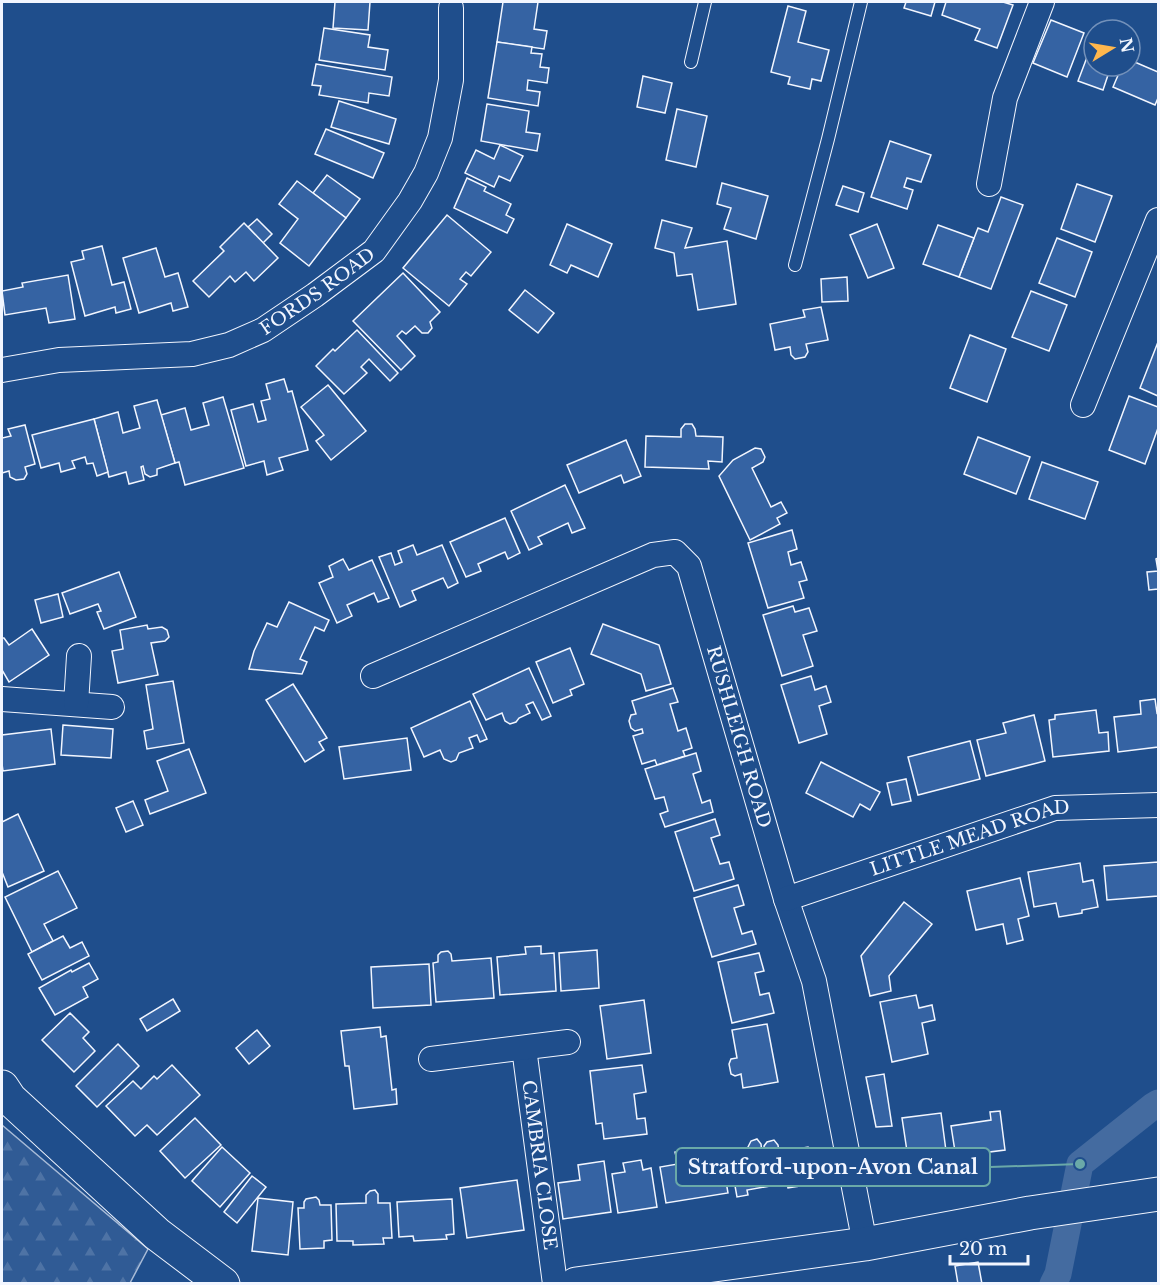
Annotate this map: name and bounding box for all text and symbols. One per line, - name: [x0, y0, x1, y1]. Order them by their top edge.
- north arrow: [1082, 18, 1142, 78]
- text: N: [1115, 36, 1138, 54]
- street label: FORDS ROAD: [256, 243, 379, 340]
- street label: RUSHLEIGH ROAD: [702, 643, 776, 830]
- street label: LITTLE MEAD ROAD: [867, 797, 1070, 881]
- street label: CAMBRIA CLOSE: [517, 1079, 561, 1251]
- callout: Stratford-upon-Avon Canal: [676, 1148, 990, 1186]
- text: Stratford-upon-Avon Canal: [688, 1155, 978, 1179]
- scale bar: [950, 1228, 1028, 1266]
- text: 20 m: [959, 1238, 1007, 1260]

